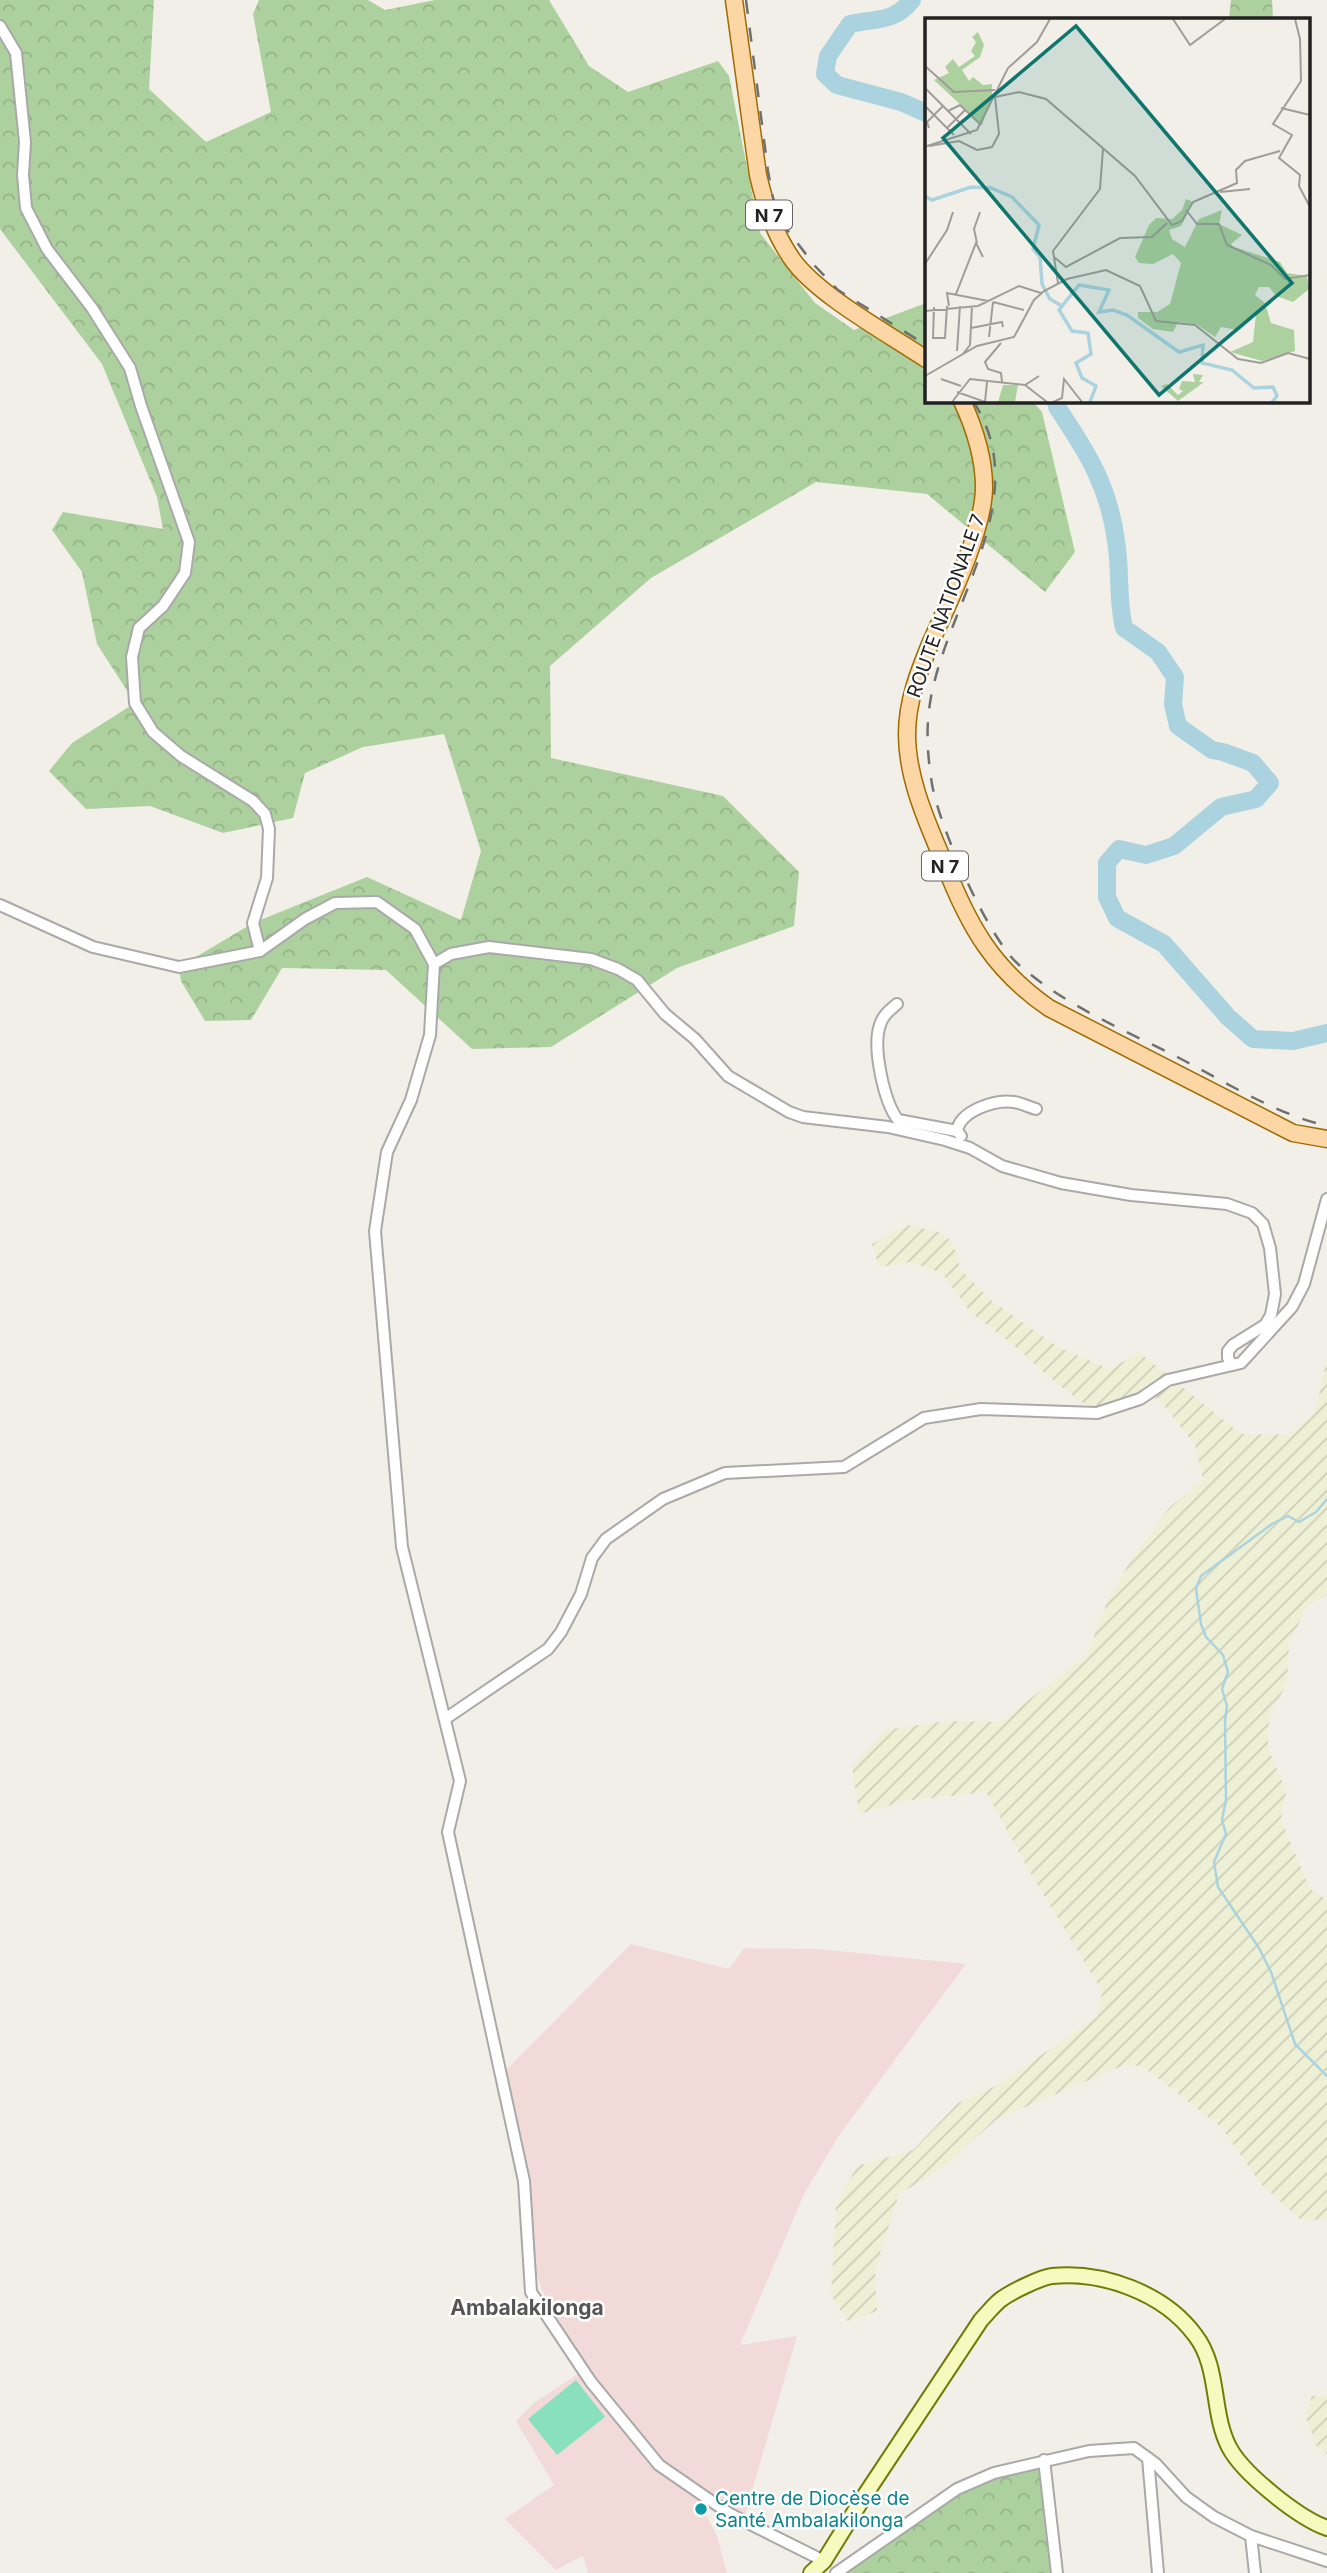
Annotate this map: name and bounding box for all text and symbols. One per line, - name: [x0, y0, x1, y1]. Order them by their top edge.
- inset map: [925, 18, 1310, 402]
- road number: N 7: [746, 200, 792, 230]
- street label: ROUTE NATIONALE 7: [902, 511, 990, 701]
- road number: N 7: [922, 852, 968, 880]
- district label: Ambalakilonga: [450, 2295, 604, 2320]
- place label: Centre de Diocèse de Santé Ambalakilonga: [715, 2487, 910, 2532]
- marker: Centre de Diocèse de Santé Ambalakilonga: [693, 2501, 709, 2517]

